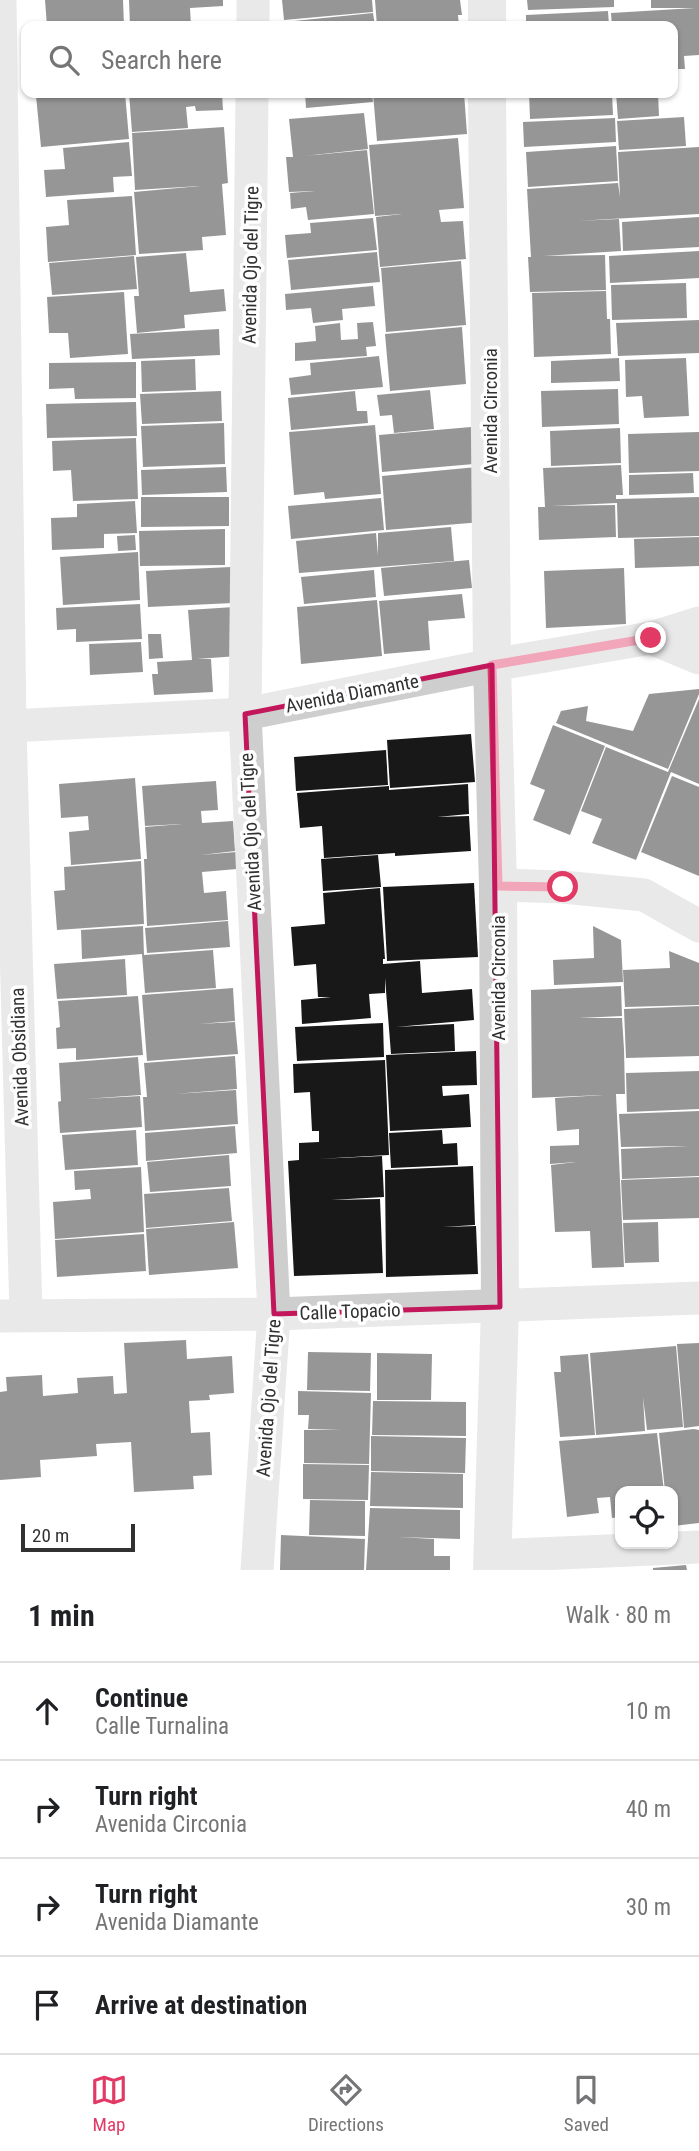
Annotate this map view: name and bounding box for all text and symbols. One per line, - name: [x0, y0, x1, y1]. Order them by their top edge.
- search box: [21, 21, 678, 98]
- icon: search: [45, 41, 83, 79]
- text: Search here: [101, 45, 222, 75]
- street label: Avenida Ojo del Tigre: [238, 186, 263, 344]
- street label: Avenida Circonia: [479, 348, 502, 474]
- route end: [635, 622, 666, 653]
- street label: Avenida Diamante: [283, 669, 421, 718]
- street label: Avenida Ojo del Tigre: [235, 752, 266, 912]
- route start: [547, 871, 578, 902]
- street label: Avenida Circonia: [487, 915, 510, 1041]
- street label: Avenida Obsidiana: [6, 987, 33, 1127]
- street label: Calle Topacio: [299, 1298, 401, 1325]
- street label: Avenida Ojo del Tigre: [252, 1318, 285, 1478]
- map controls: [615, 1486, 678, 1549]
- button: locate: [615, 1486, 678, 1549]
- scale bar: [21, 1521, 135, 1553]
- text: 20 m: [32, 1524, 69, 1547]
- text: 1 min: [28, 1598, 95, 1633]
- text: Walk · 80 m: [566, 1602, 671, 1629]
- text: Continue: [95, 1683, 188, 1713]
- icon: ahead: [28, 1692, 66, 1730]
- text: 10 m: [626, 1698, 671, 1725]
- text: Calle Turnalina: [95, 1713, 229, 1740]
- text: Turn right: [95, 1781, 197, 1811]
- icon: right: [28, 1790, 66, 1828]
- text: 40 m: [626, 1796, 671, 1823]
- text: Avenida Circonia: [95, 1811, 247, 1838]
- text: Turn right: [95, 1879, 197, 1909]
- icon: right: [28, 1888, 66, 1926]
- text: 30 m: [626, 1894, 671, 1921]
- text: Avenida Diamante: [95, 1909, 259, 1936]
- icon: arrive: [28, 1986, 66, 2024]
- text: Arrive at destination: [95, 1990, 307, 2020]
- tab: Map: [90, 2071, 128, 2136]
- tab: Directions: [308, 2071, 384, 2136]
- tab: Saved: [564, 2071, 609, 2136]

